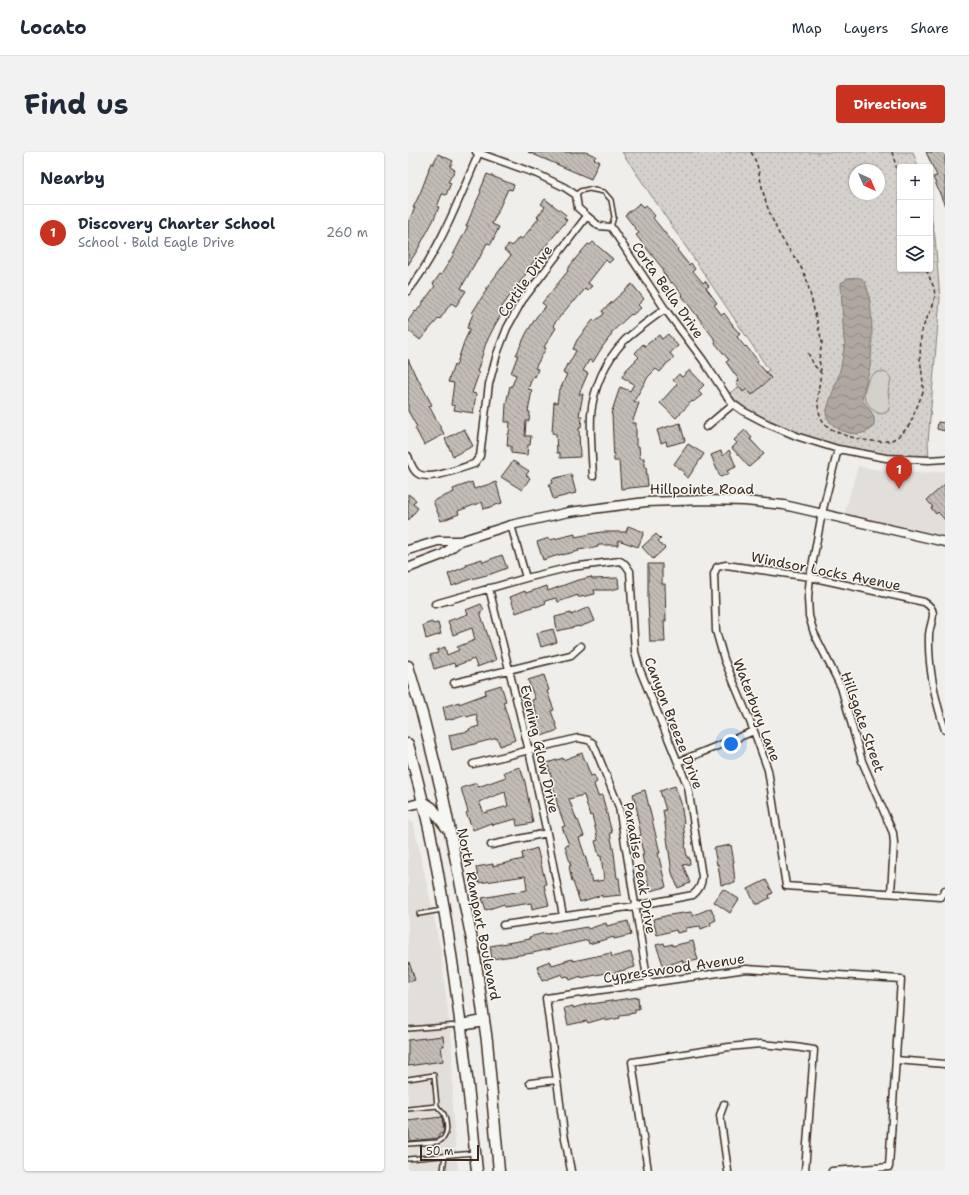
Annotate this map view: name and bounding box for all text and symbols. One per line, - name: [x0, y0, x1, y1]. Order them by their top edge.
- text: Locato: [20, 15, 87, 40]
- text: Map: [792, 19, 822, 37]
- text: Layers: [844, 19, 888, 37]
- text: Share: [910, 19, 949, 37]
- text: Find us: [24, 85, 129, 123]
- button: Directions: [836, 85, 945, 123]
- north arrow: [849, 164, 885, 200]
- map controls: [897, 164, 933, 272]
- button: +: [897, 164, 933, 200]
- text: Nearby: [40, 167, 105, 189]
- button: −: [897, 200, 933, 236]
- text: Discovery Charter School: [78, 214, 275, 234]
- text: 1: [50, 224, 56, 241]
- text: 260 m: [326, 224, 368, 241]
- text: School · Bald Eagle Drive: [78, 234, 235, 251]
- button: layers: [897, 236, 933, 272]
- street label: Corta Bella Drive: [628, 238, 708, 342]
- street label: Cortile Drive: [494, 242, 556, 320]
- pin: 1: [886, 456, 912, 489]
- street label: Hillpointe Road: [650, 480, 754, 498]
- street label: Windsor Locks Avenue: [749, 548, 903, 594]
- street label: Canyon Breeze Drive: [641, 654, 707, 792]
- street label: Waterbury Lane: [729, 656, 785, 764]
- street label: Hillsgate Street: [837, 669, 889, 775]
- street label: Evening Glow Drive: [516, 683, 564, 815]
- your location: [721, 734, 741, 754]
- street label: Paradise Peak Drive: [620, 801, 660, 935]
- street label: North Rampart Boulevard: [453, 826, 505, 1002]
- street label: Cypresswood Avenue: [602, 949, 746, 987]
- scale bar: [420, 1143, 479, 1162]
- text: 50 m: [426, 1144, 454, 1159]

